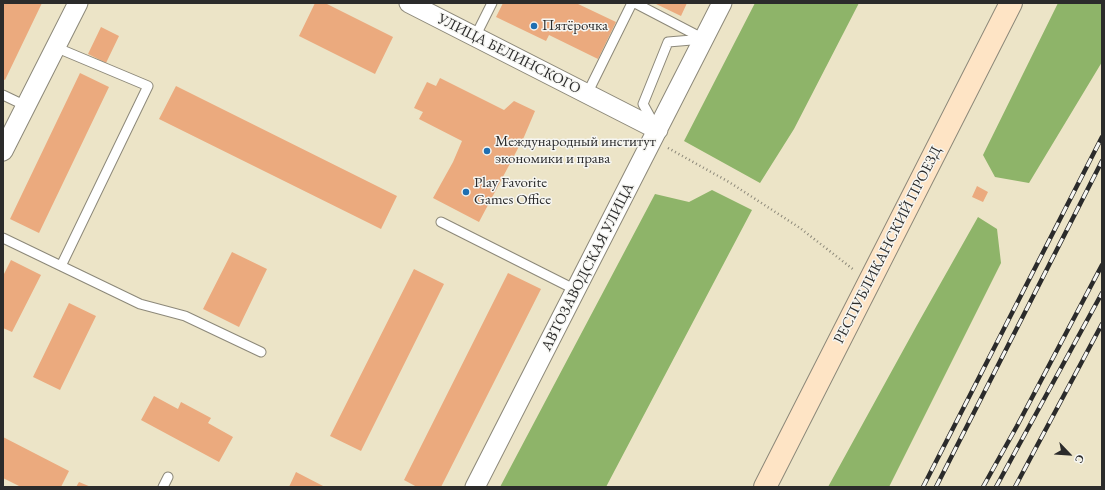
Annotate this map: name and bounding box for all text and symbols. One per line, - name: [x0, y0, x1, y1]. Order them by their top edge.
- street label: УЛИЦА БЕЛИНСКОГО: [434, 10, 584, 98]
- place label: Пятёрочка: [542, 17, 608, 35]
- marker: Пятёрочка: [529, 21, 539, 31]
- place label: Международный институт экономики и права: [495, 133, 656, 168]
- street label: РЕСПУБЛИКАНСКИЙ ПРОЕЗД: [830, 143, 946, 347]
- marker: Международный институт экономики и права: [482, 146, 492, 156]
- place label: Play Favorite Games Office: [474, 174, 551, 209]
- street label: АВТОЗАВОДСКАЯ УЛИЦА: [538, 180, 638, 354]
- marker: Play Favorite Games Office: [461, 187, 471, 197]
- north arrow: [1049, 434, 1089, 474]
- text: С: [1072, 453, 1088, 466]

